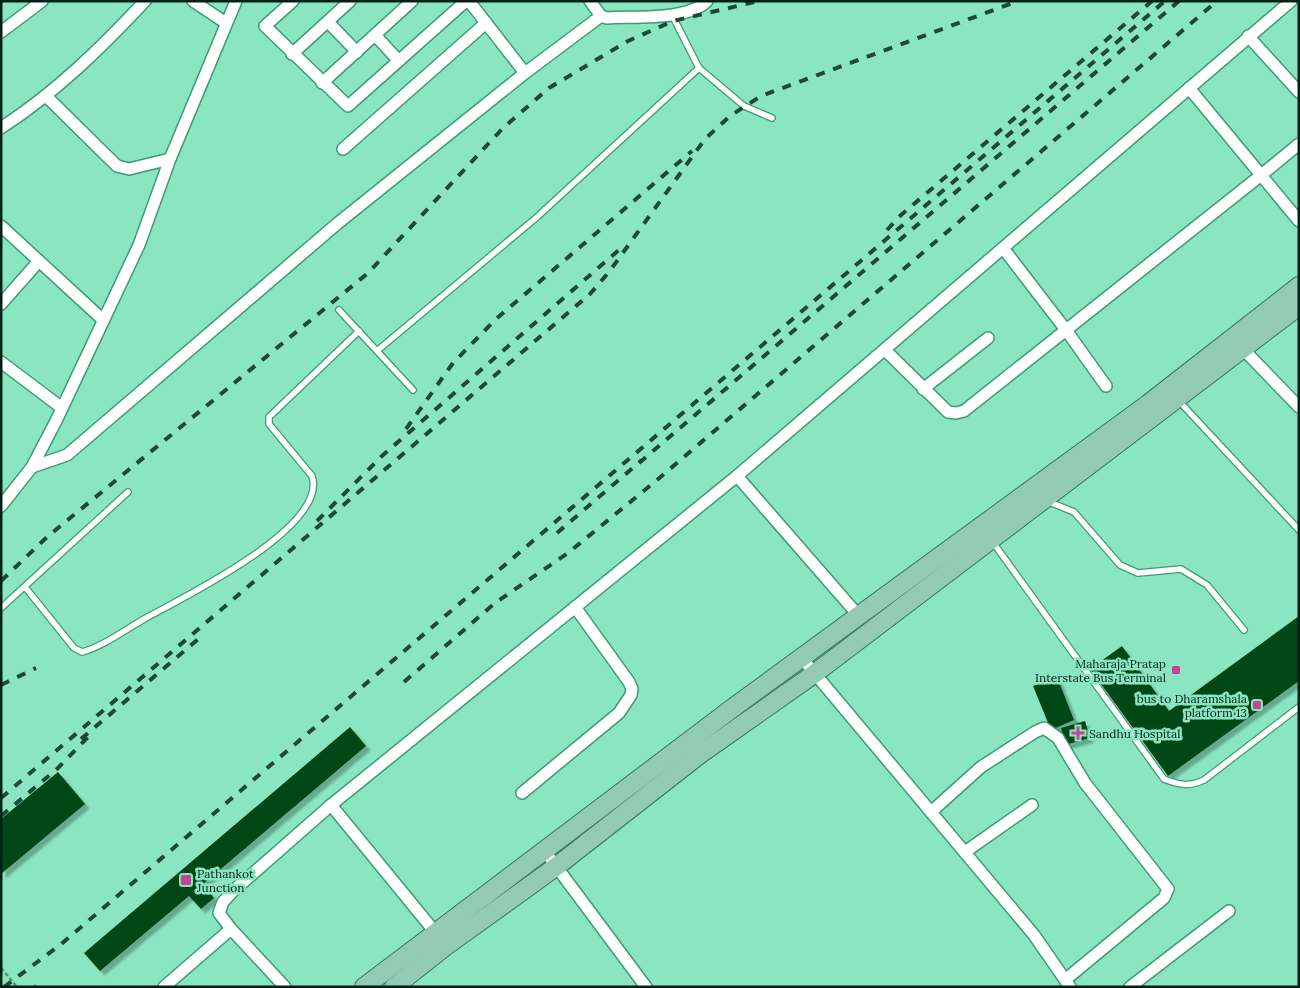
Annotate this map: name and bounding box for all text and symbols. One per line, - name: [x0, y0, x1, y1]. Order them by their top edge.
- place label: Maharaja Pratap Interstate Bus Terminal: [1035, 656, 1166, 685]
- marker: Maharaja Pratap Interstate Bus Terminal: [1170, 664, 1182, 676]
- place label: bus to Dharamshala platform 13: [1137, 691, 1247, 720]
- marker: bus to Dharamshala platform 13: [1251, 699, 1263, 711]
- marker: Sandhu Hospital: [1071, 726, 1085, 740]
- place label: Sandhu Hospital: [1089, 726, 1180, 741]
- place label: Pathankot Junction: [196, 866, 254, 895]
- marker: Pathankot Junction: [179, 873, 193, 887]

